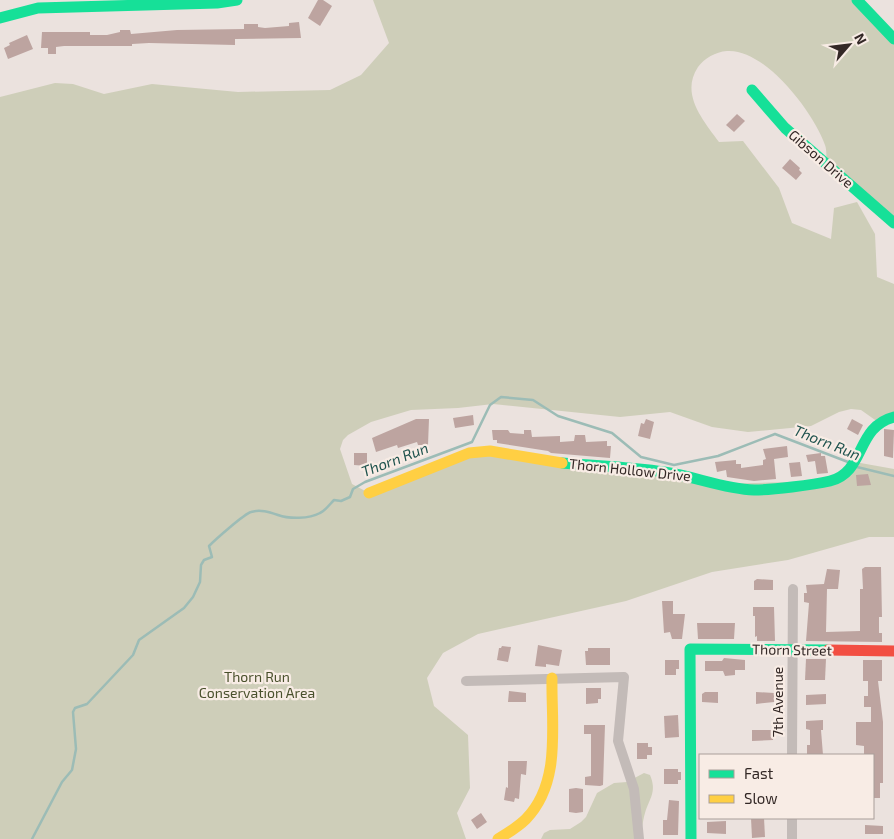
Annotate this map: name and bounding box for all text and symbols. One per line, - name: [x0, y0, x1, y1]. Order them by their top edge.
- north arrow: [824, 20, 874, 70]
- text: N: [851, 30, 871, 47]
- street label: Gibson Drive: [786, 126, 857, 191]
- water label: Thorn Run: [791, 421, 863, 464]
- water label: Thorn Run: [359, 438, 431, 480]
- street label: Thorn Hollow Drive: [568, 455, 692, 484]
- street label: Thorn Street: [752, 640, 832, 659]
- street label: 7th Avenue: [769, 667, 786, 737]
- park label: Thorn Run Conservation Area: [199, 668, 315, 701]
- legend: [699, 754, 874, 819]
- text: Fast: [744, 764, 774, 782]
- text: Slow: [744, 789, 778, 807]

